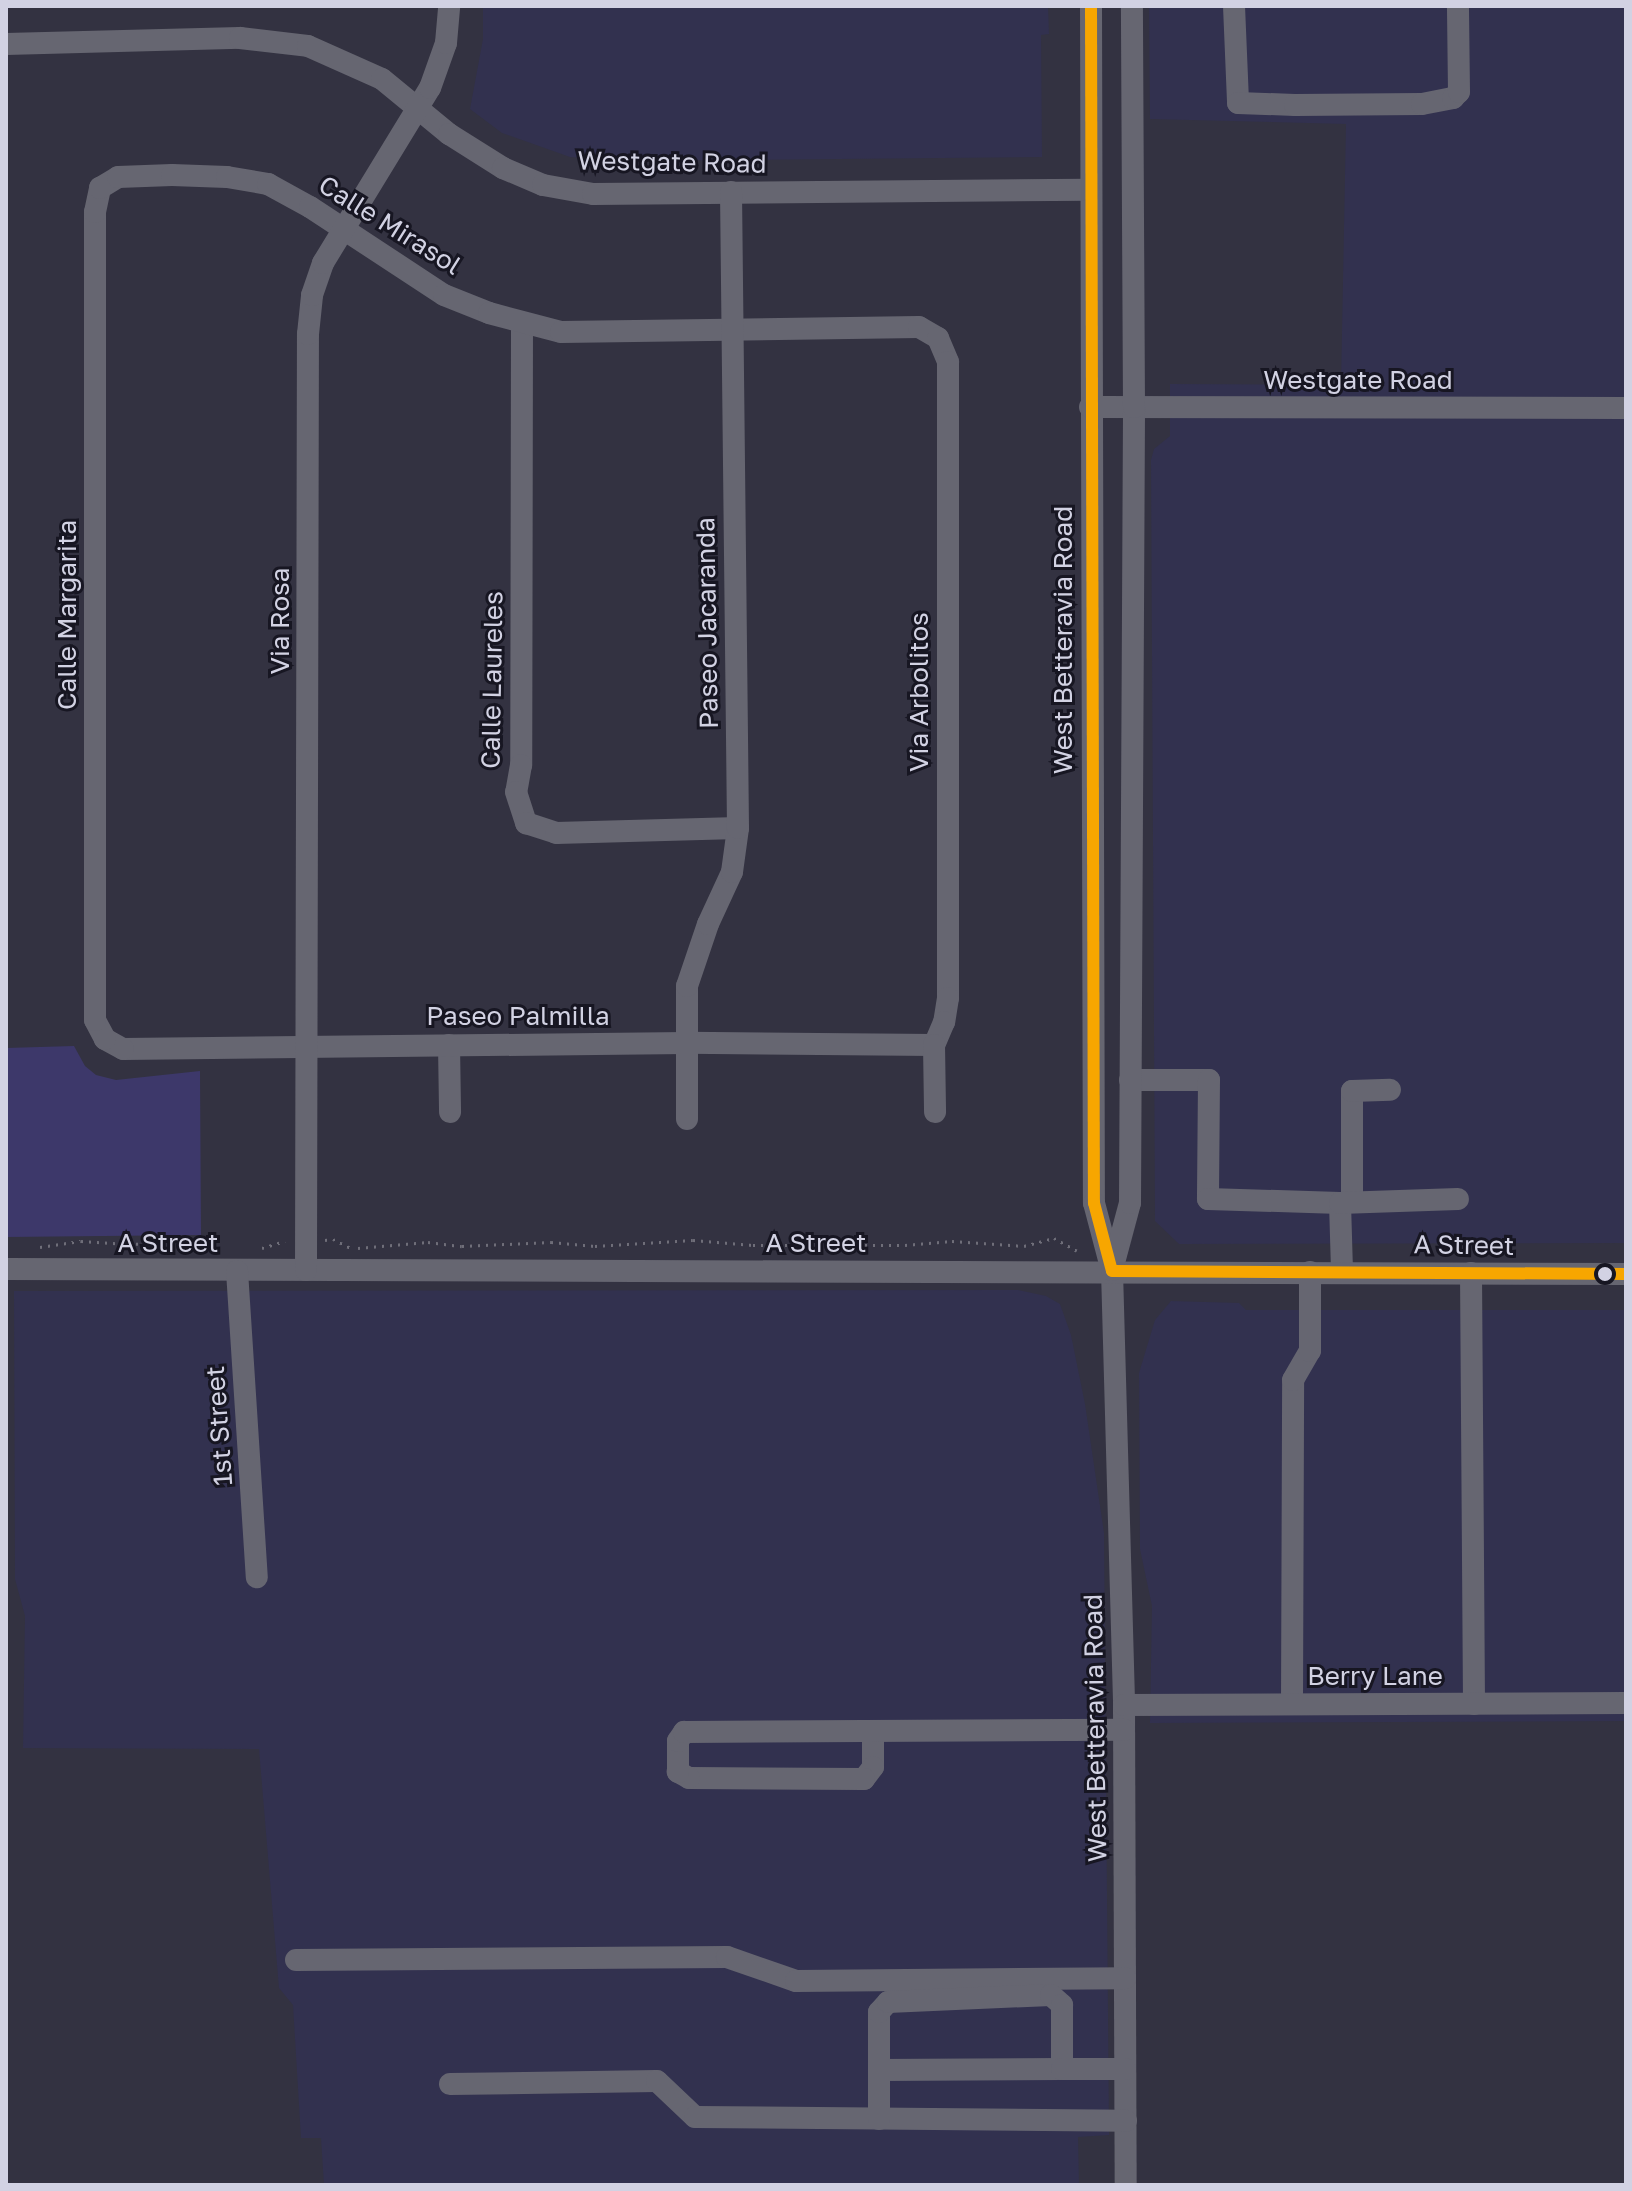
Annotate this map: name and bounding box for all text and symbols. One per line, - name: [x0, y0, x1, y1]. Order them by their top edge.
- street label: Westgate Road: [577, 145, 767, 179]
- street label: Calle Mirasol: [313, 169, 467, 281]
- street label: Westgate Road: [1263, 364, 1453, 396]
- street label: West Betteravia Road: [1047, 506, 1079, 774]
- street label: Paseo Jacaranda: [690, 517, 724, 729]
- street label: Calle Margarita: [51, 520, 83, 710]
- street label: Via Rosa: [264, 567, 296, 675]
- street label: Calle Laureles: [475, 591, 509, 769]
- street label: Via Arbolitos: [903, 612, 935, 772]
- street label: Paseo Palmilla: [426, 1000, 610, 1032]
- street label: A Street: [118, 1227, 218, 1259]
- street label: A Street: [766, 1227, 866, 1259]
- street label: A Street: [1413, 1229, 1515, 1261]
- unlabelled marker: [1597, 1266, 1613, 1282]
- street label: 1st Street: [199, 1365, 239, 1487]
- street label: West Betteravia Road: [1077, 1594, 1113, 1862]
- street label: Berry Lane: [1307, 1660, 1443, 1692]

